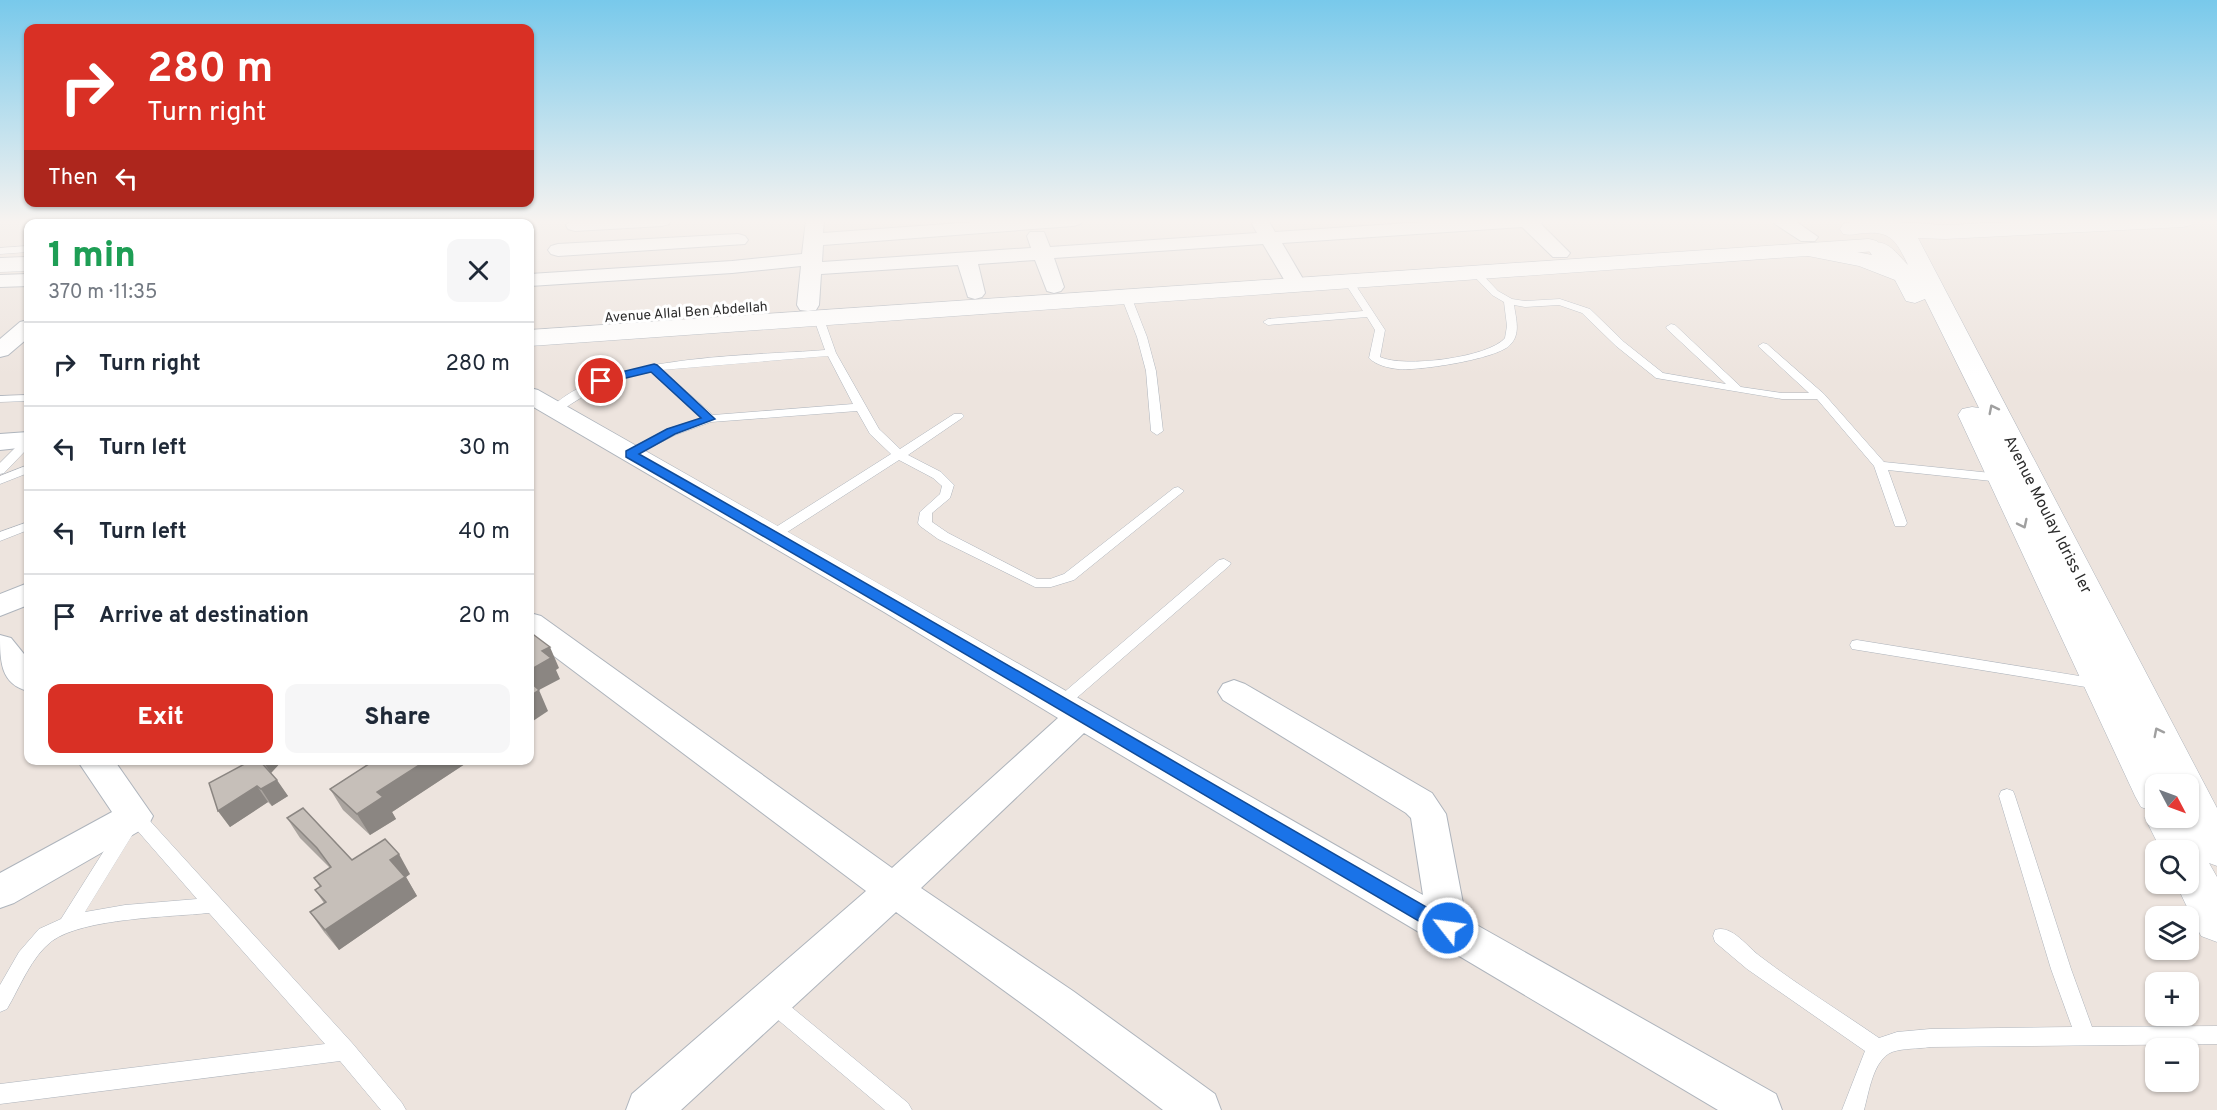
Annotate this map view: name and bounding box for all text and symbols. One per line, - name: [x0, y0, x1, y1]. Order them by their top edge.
- text: 280 m: [147, 44, 273, 97]
- icon: right: [48, 48, 126, 126]
- text: Turn right: [147, 96, 266, 130]
- icon: left: [110, 162, 143, 195]
- text: Then: [48, 165, 98, 192]
- text: 1 min: [48, 234, 136, 280]
- button: close: [447, 239, 510, 302]
- text: 370 m · 11:35: [48, 280, 157, 306]
- street label: Avenue Allal Ben Abdellah: [604, 299, 768, 327]
- icon: right: [48, 348, 81, 381]
- text: Turn right: [99, 351, 201, 378]
- text: 280 m: [445, 351, 510, 378]
- pin: [575, 355, 626, 406]
- icon: arrive: [584, 364, 617, 397]
- one-way arrow: [1989, 405, 2000, 415]
- icon: left: [48, 432, 81, 465]
- street label: Avenue Moulay Idriss Ier: [1998, 433, 2096, 597]
- text: Turn left: [99, 435, 187, 462]
- text: 30 m: [459, 435, 510, 462]
- icon: left: [48, 516, 81, 549]
- one-way arrow: [2016, 518, 2028, 529]
- text: Turn left: [99, 519, 187, 546]
- text: 40 m: [458, 519, 510, 546]
- icon: arrive: [48, 600, 81, 633]
- text: Arrive at destination: [99, 603, 309, 630]
- text: 20 m: [459, 603, 510, 630]
- button: Exit: [48, 684, 273, 753]
- button: Share: [285, 684, 510, 753]
- one-way arrow: [2154, 728, 2165, 739]
- north arrow: [2145, 774, 2199, 828]
- map controls: [2145, 774, 2199, 1092]
- button: search: [2145, 840, 2199, 894]
- position arrow: [1416, 896, 1480, 960]
- button: layers: [2145, 906, 2199, 960]
- button: +: [2145, 972, 2199, 1026]
- button: −: [2145, 1038, 2199, 1092]

